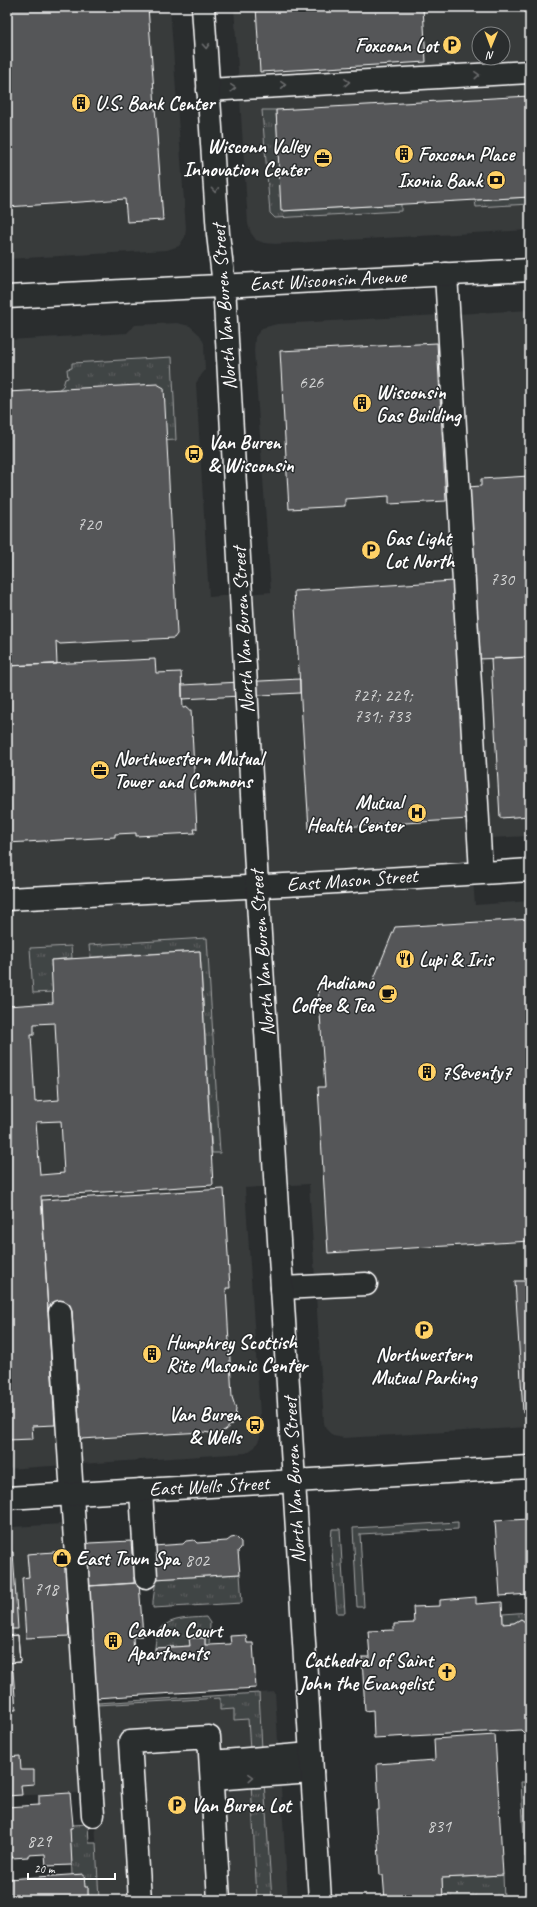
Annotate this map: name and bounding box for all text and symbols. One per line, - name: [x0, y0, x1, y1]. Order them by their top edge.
- north arrow: [471, 26, 511, 66]
- place label: Foxconn Lot: [355, 33, 440, 58]
- parking icon: Foxconn Lot: [441, 34, 463, 56]
- one-way arrow: [201, 43, 210, 49]
- text: N: [485, 49, 494, 63]
- one-way arrow: [474, 70, 480, 79]
- one-way arrow: [344, 78, 350, 86]
- one-way arrow: [280, 81, 286, 90]
- one-way arrow: [230, 84, 236, 93]
- place label: U.S. Bank Center: [95, 91, 217, 116]
- building icon: U.S. Bank Center: [70, 92, 92, 114]
- place label: Wisconn Valley Innovation Center: [183, 134, 312, 182]
- place label: Foxconn Place: [418, 142, 517, 167]
- building icon: Foxconn Place: [393, 143, 415, 165]
- office icon: Wisconn Valley Innovation Center: [312, 147, 334, 169]
- place label: Ixonia Bank: [397, 168, 485, 193]
- bank icon: Ixonia Bank: [485, 169, 507, 191]
- one-way arrow: [211, 187, 220, 193]
- street label: North Van Buren Street: [205, 220, 242, 391]
- street label: East Wisconsin Avenue: [249, 263, 408, 297]
- house number: 626: [299, 371, 324, 393]
- place label: Wisconsin Gas Building: [376, 380, 462, 428]
- building icon: Wisconsin Gas Building: [351, 392, 373, 414]
- place label: Van Buren & Wisconsin: [208, 430, 295, 478]
- bus stop icon: Van Buren & Wisconsin: [183, 443, 205, 465]
- house number: 720: [77, 513, 103, 535]
- place label: Gas Light Lot North: [385, 526, 456, 574]
- parking icon: Gas Light Lot North: [360, 539, 382, 561]
- street label: North Van Buren Street: [226, 543, 260, 714]
- house number: 730: [490, 568, 516, 590]
- house number: 727; 229; 731; 733: [352, 684, 413, 727]
- place label: Northwestern Mutual Tower and Commons: [114, 746, 267, 794]
- office icon: Northwestern Mutual Tower and Commons: [89, 759, 111, 781]
- place label: Mutual Health Center: [306, 790, 406, 838]
- hospital icon: Mutual Health Center: [406, 802, 428, 824]
- street label: East Mason Street: [286, 863, 421, 897]
- street label: North Van Buren Street: [243, 866, 280, 1037]
- place label: Lupi & Iris: [419, 947, 495, 972]
- restaurant icon: Lupi & Iris: [394, 948, 416, 970]
- place label: Andiamo Coffee & Tea: [291, 970, 376, 1018]
- cafe icon: Andiamo Coffee & Tea: [377, 983, 399, 1005]
- place label: 7Seventy7: [441, 1060, 513, 1085]
- building icon: 7Seventy7: [416, 1061, 438, 1083]
- parking icon: Northwestern Mutual Parking: [413, 1319, 435, 1341]
- place label: Humphrey Scottish Rite Masonic Center: [166, 1330, 310, 1378]
- place label: Northwestern Mutual Parking: [371, 1342, 478, 1390]
- building icon: Humphrey Scottish Rite Masonic Center: [141, 1343, 163, 1365]
- street label: North Van Buren Street: [277, 1393, 311, 1564]
- place label: Van Buren & Wells: [168, 1402, 243, 1450]
- bus stop icon: Van Buren & Wells: [244, 1414, 266, 1436]
- street label: East Wells Street: [148, 1470, 272, 1502]
- place label: East Town Spa: [76, 1546, 181, 1571]
- shop icon: East Town Spa: [51, 1547, 73, 1569]
- house number: 802: [185, 1549, 211, 1571]
- house number: 718: [34, 1578, 60, 1600]
- place label: Candon Court Apartments: [127, 1618, 224, 1666]
- building icon: Candon Court Apartments: [102, 1630, 124, 1652]
- place label: Cathedral of Saint John the Evangelist: [297, 1648, 435, 1696]
- church icon: Cathedral of Saint John the Evangelist: [436, 1661, 458, 1683]
- one-way arrow: [248, 1772, 254, 1781]
- place label: Van Buren Lot: [191, 1793, 293, 1818]
- parking icon: Van Buren Lot: [166, 1794, 188, 1816]
- house number: 831: [427, 1815, 452, 1837]
- house number: 829: [27, 1830, 53, 1852]
- scale bar: [28, 1855, 115, 1881]
- text: 20 m: [34, 1861, 56, 1877]

